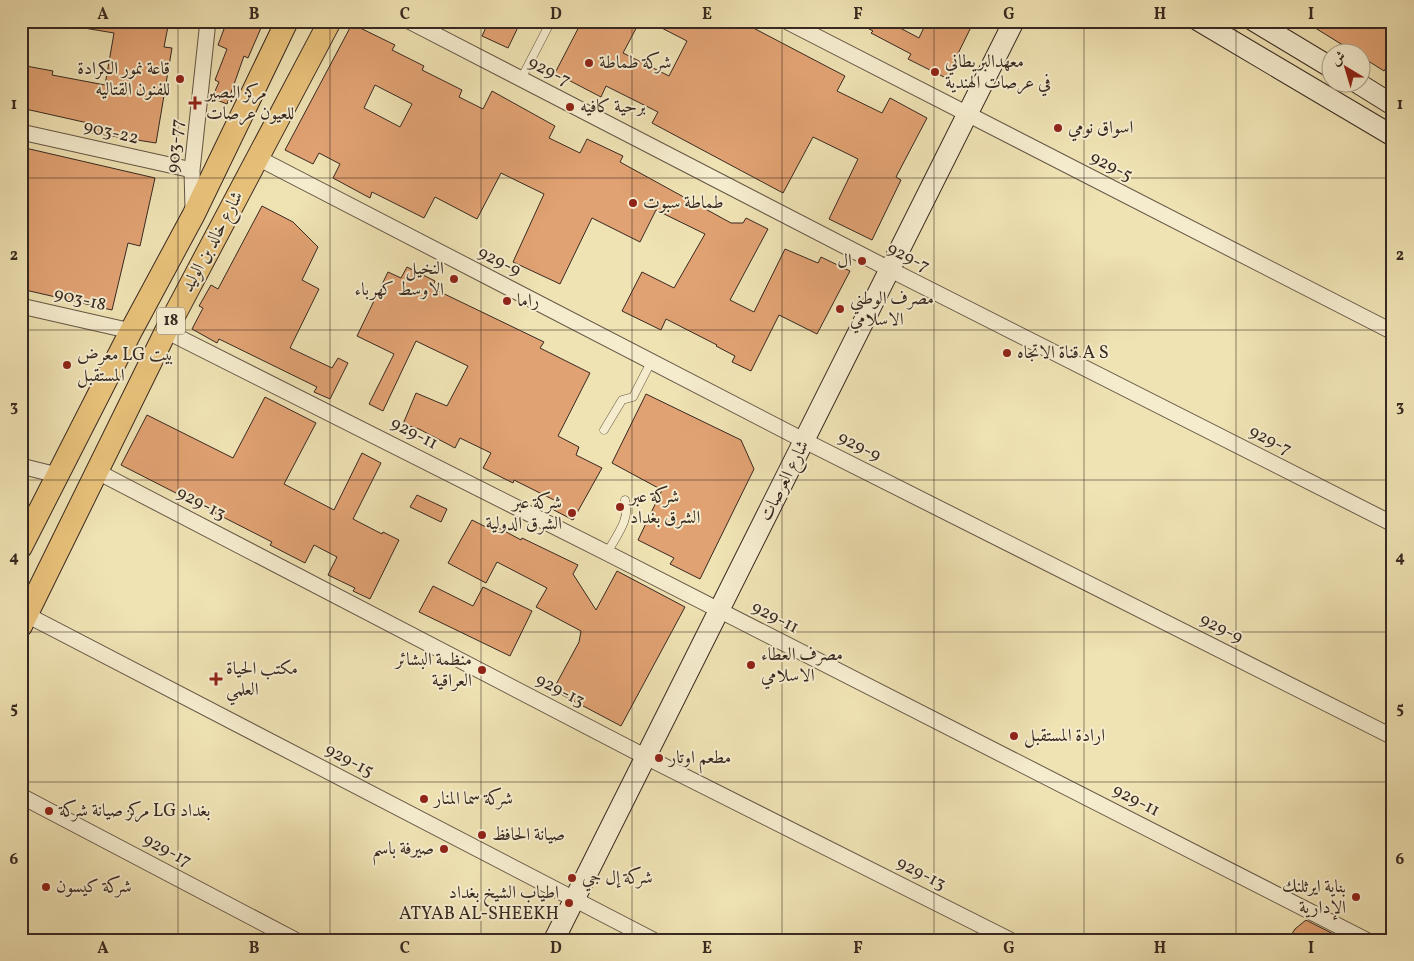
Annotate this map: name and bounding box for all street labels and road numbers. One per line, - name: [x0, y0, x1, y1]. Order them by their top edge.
- street label: 929-7: [523, 51, 575, 93]
- street label: 903-22: [81, 115, 141, 151]
- street label: 903-77: [161, 118, 191, 174]
- street label: 929-5: [1085, 146, 1137, 188]
- street label: شارع خالد بن الوليد: [176, 187, 251, 297]
- street label: 929-7: [882, 237, 934, 279]
- street label: 929-9: [473, 241, 525, 283]
- street label: 903-18: [51, 282, 109, 318]
- road number: 18: [157, 308, 185, 334]
- street label: 929-11: [386, 411, 442, 457]
- street label: 929-7: [1244, 420, 1296, 462]
- street label: 929-9: [833, 426, 885, 468]
- street label: شارع العرصات: [754, 436, 817, 526]
- street label: 929-13: [172, 481, 230, 527]
- street label: 929-11: [747, 595, 803, 641]
- street label: 929-9: [1195, 608, 1247, 650]
- street label: 929-13: [531, 668, 589, 714]
- street label: 929-15: [320, 738, 378, 784]
- street label: 929-11: [1108, 778, 1164, 824]
- street label: 929-17: [138, 828, 196, 874]
- street label: 929-13: [892, 851, 950, 897]

